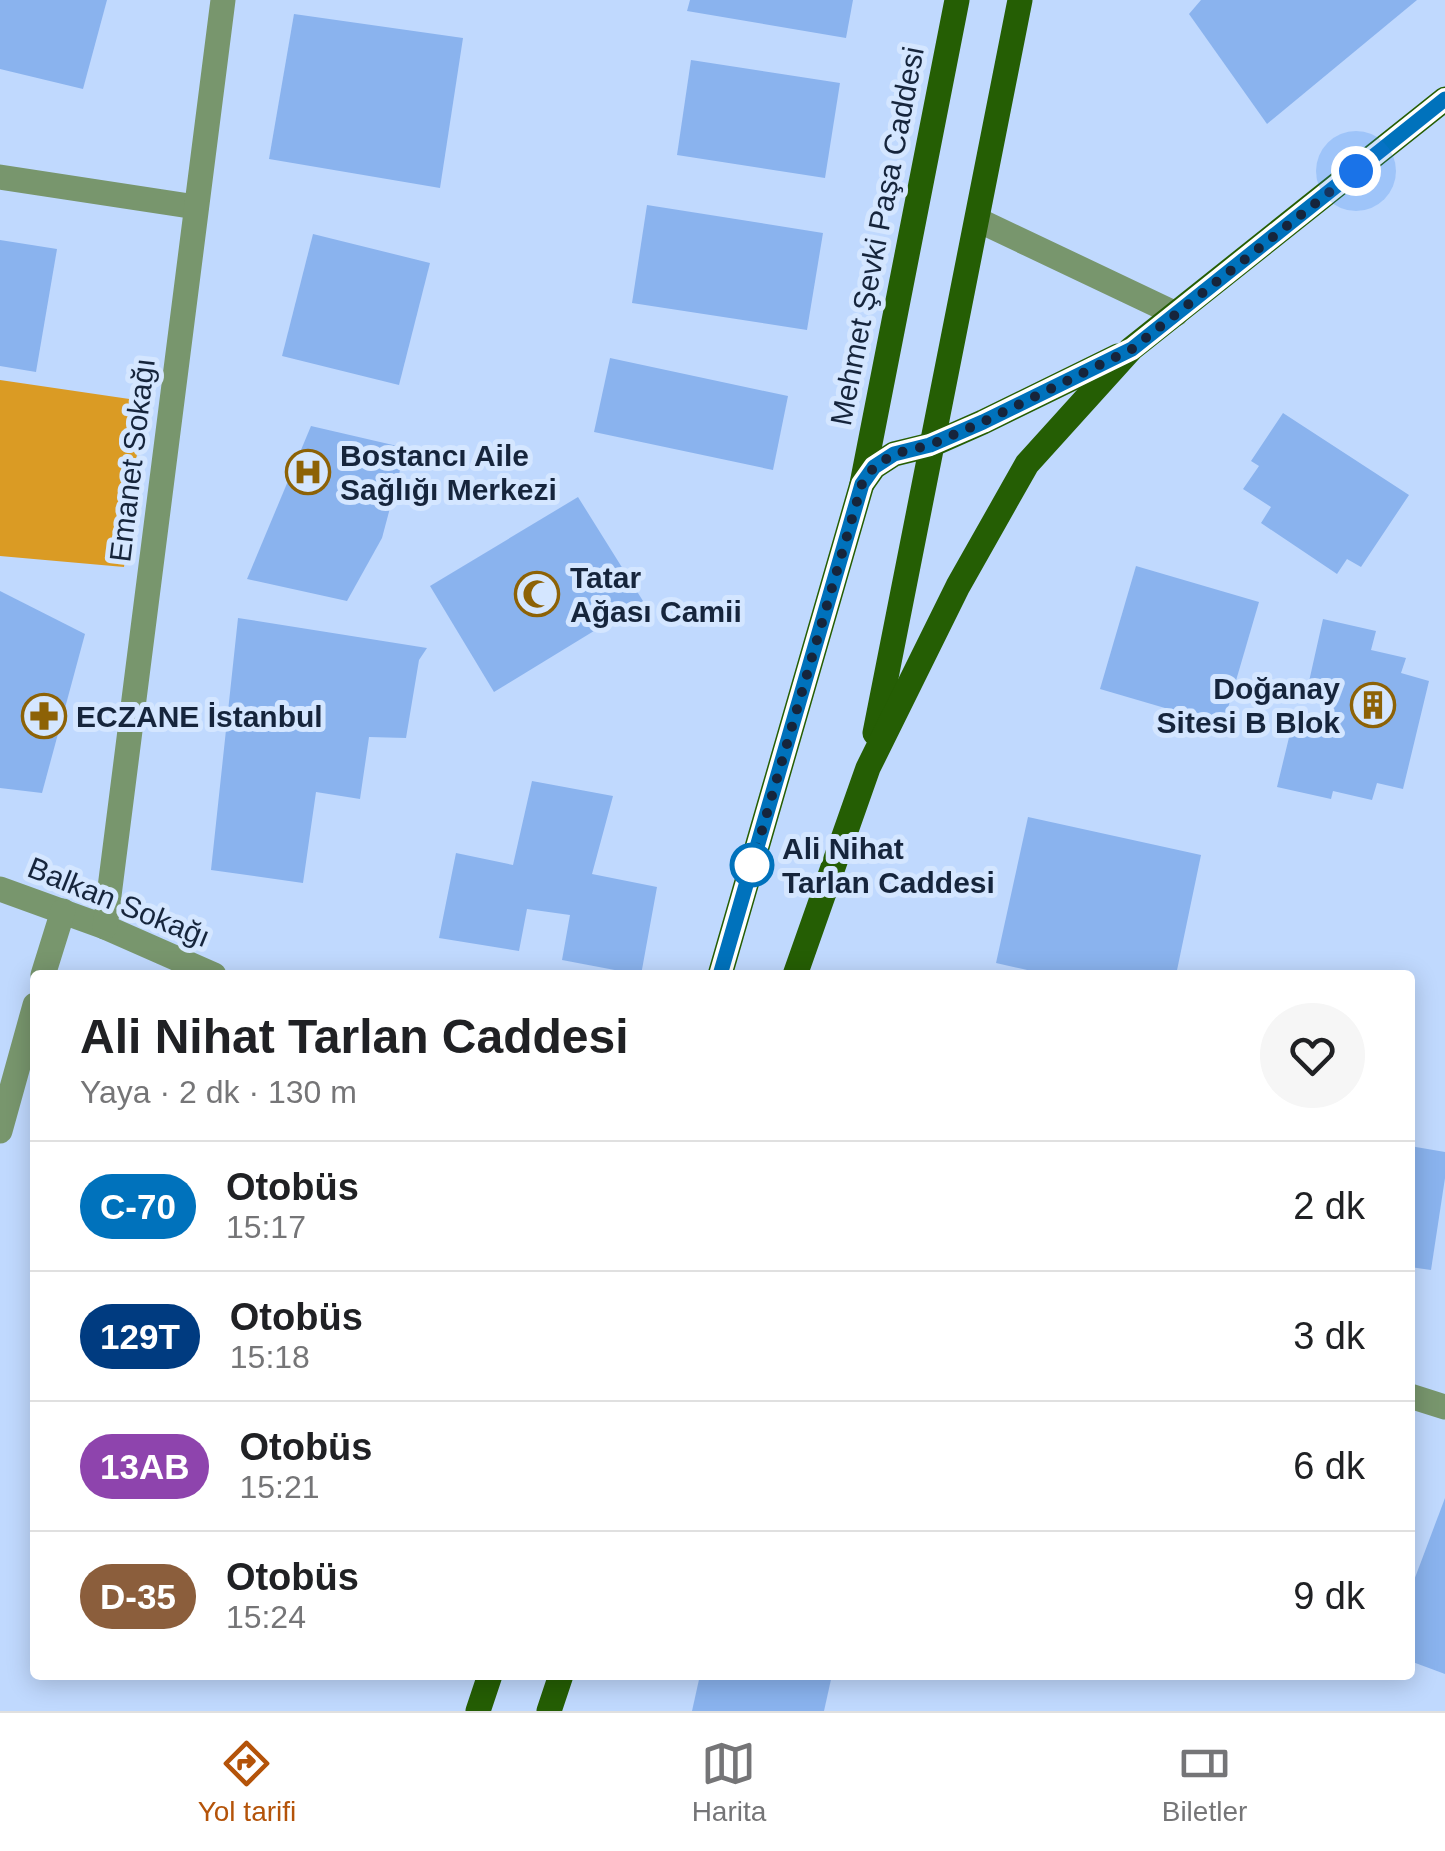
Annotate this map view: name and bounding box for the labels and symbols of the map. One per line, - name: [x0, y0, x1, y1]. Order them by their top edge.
- street label: Mehmet Şevki Paşa Caddesi: [824, 44, 930, 428]
- your location: [1331, 146, 1381, 196]
- street label: Emanet Sokağı: [103, 356, 161, 564]
- place label: Bostancı Aile Sağlığı Merkezi: [340, 439, 557, 506]
- hospital icon: Bostancı Aile Sağlığı Merkezi: [285, 449, 331, 495]
- place label: Tatar Ağası Camii: [570, 561, 742, 628]
- mosque icon: Tatar Ağası Camii: [514, 571, 560, 617]
- place label: Doğanay Sitesi B Blok: [1157, 672, 1340, 739]
- building icon: Doğanay Sitesi B Blok: [1350, 682, 1396, 728]
- pharmacy icon: ECZANE İstanbul: [21, 693, 67, 739]
- place label: ECZANE İstanbul: [76, 700, 323, 733]
- place label: Ali Nihat Tarlan Caddesi: [782, 832, 995, 899]
- marker: Ali Nihat Tarlan Caddesi: [731, 844, 773, 886]
- street label: Balkan Sokağı: [23, 850, 215, 954]

